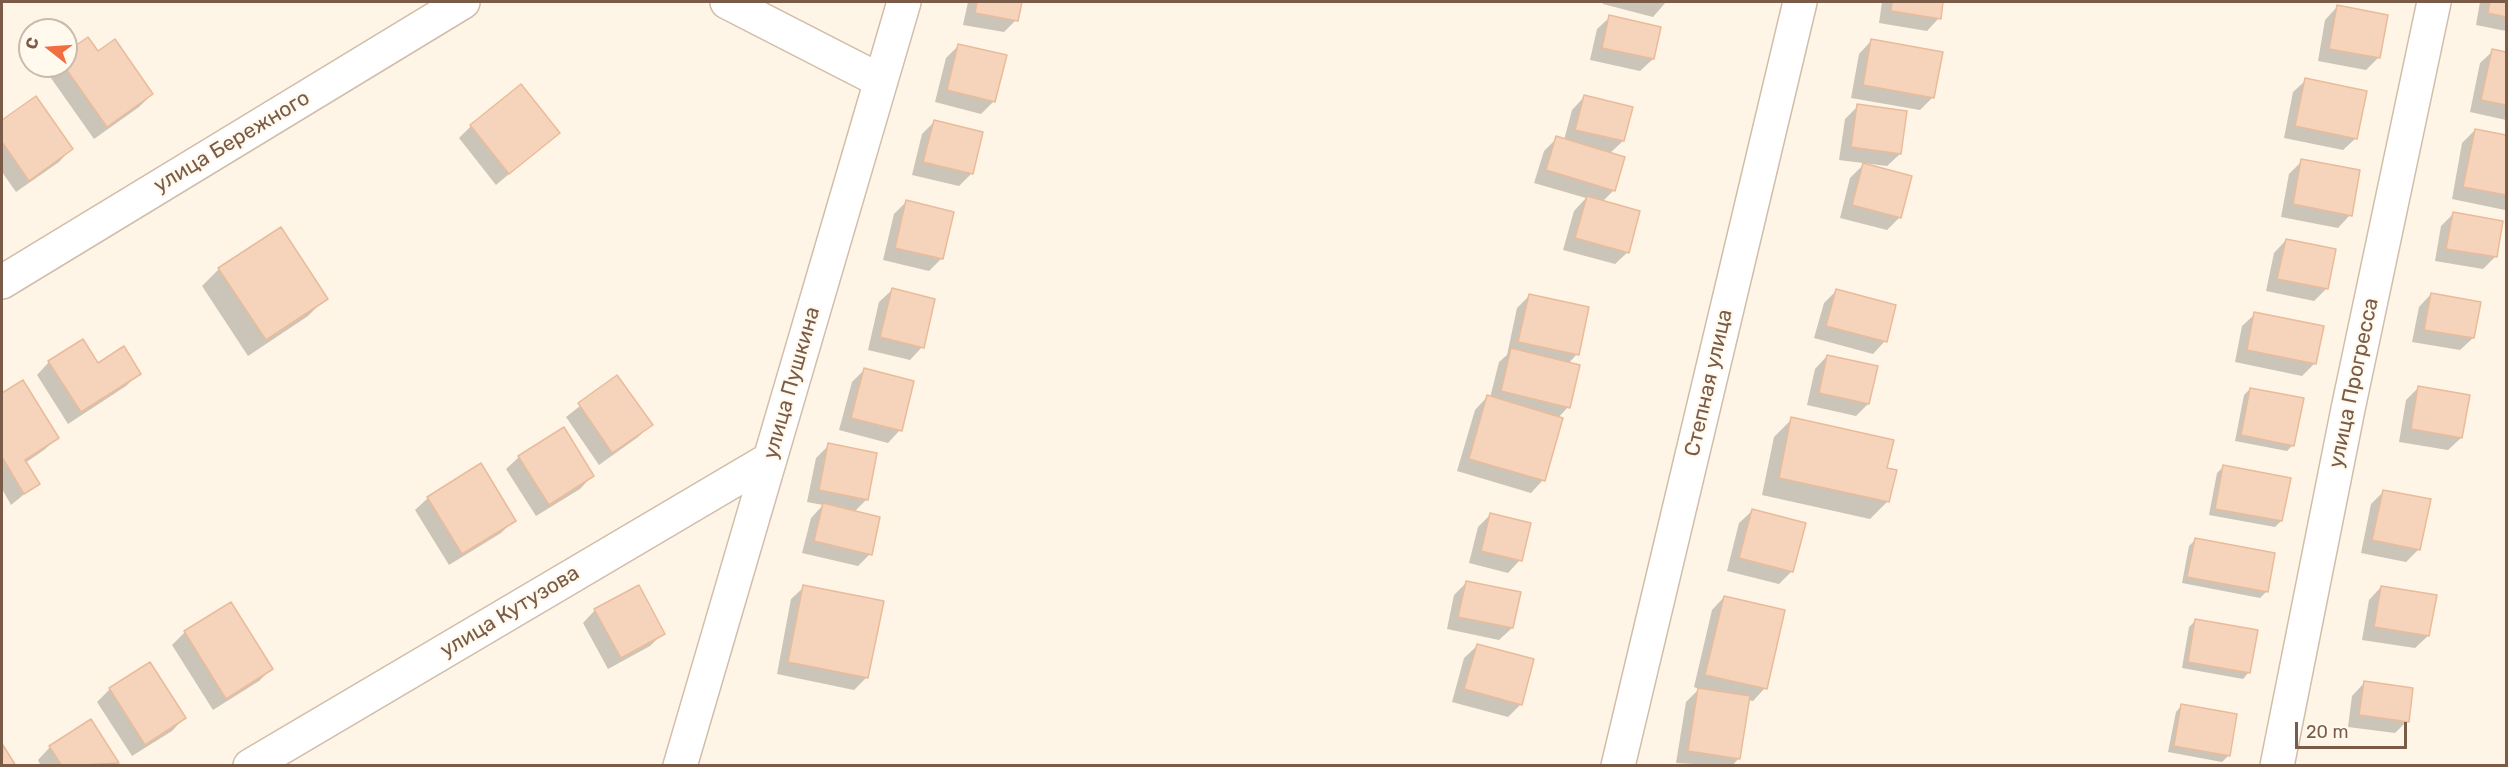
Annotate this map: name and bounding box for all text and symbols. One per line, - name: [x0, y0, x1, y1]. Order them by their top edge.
- north arrow: [18, 18, 78, 78]
- text: С: [21, 35, 43, 51]
- street label: улица Бережного: [149, 85, 315, 199]
- street label: улица Прогресса: [2324, 296, 2384, 470]
- street label: улица Пушкина: [758, 304, 826, 462]
- street label: Степная улица: [1680, 307, 1738, 459]
- street label: улица Кутузова: [436, 561, 584, 663]
- scale bar: [2298, 710, 2410, 748]
- text: 20 m: [2306, 721, 2348, 743]

